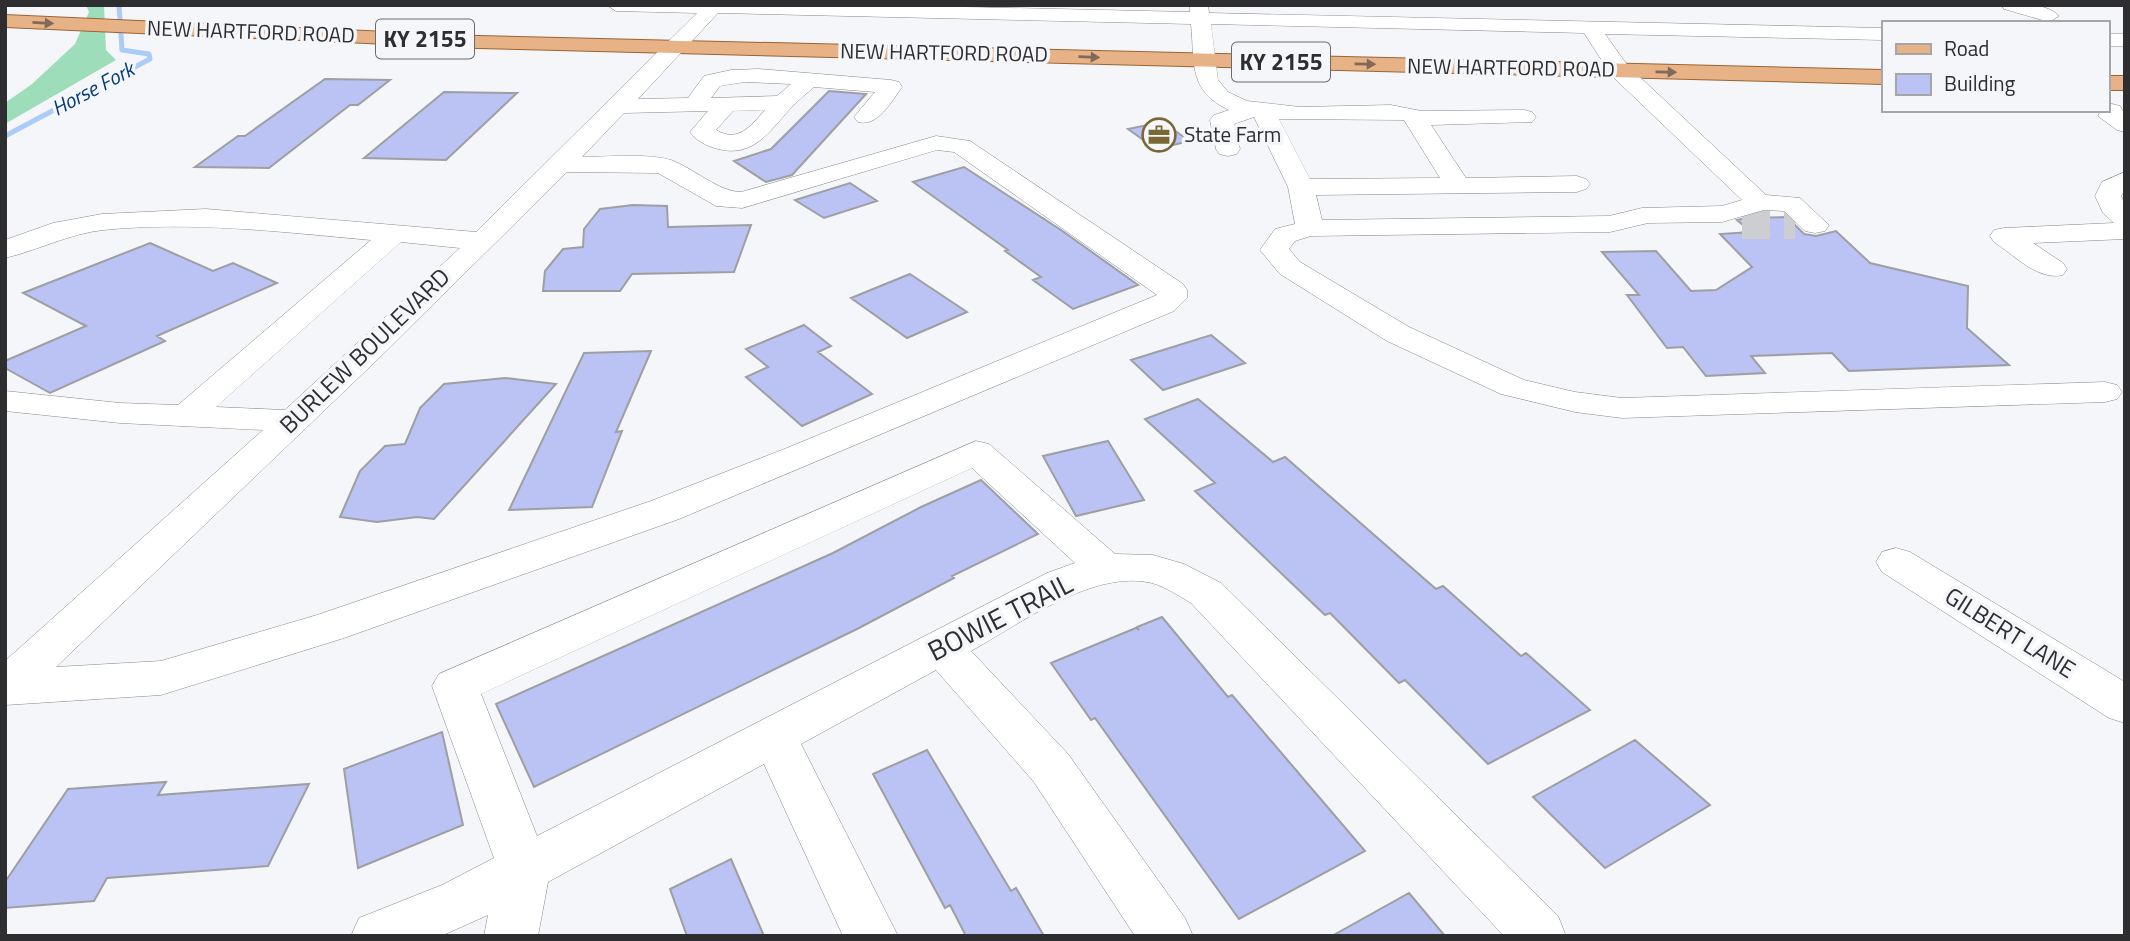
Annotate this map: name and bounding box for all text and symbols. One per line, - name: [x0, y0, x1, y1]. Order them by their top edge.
- street label: NEW HARTFORD ROAD: [147, 11, 355, 51]
- one-way arrow: [32, 17, 54, 28]
- road number: KY 2155: [376, 20, 474, 58]
- legend: [1882, 21, 2109, 112]
- text: Road: [1944, 32, 1989, 64]
- street label: NEW HARTFORD ROAD: [840, 34, 1048, 70]
- road number: KY 2155: [1232, 43, 1330, 82]
- street label: NEW HARTFORD ROAD: [1407, 49, 1615, 85]
- one-way arrow: [1078, 51, 1100, 62]
- water label: Horse Fork: [45, 52, 142, 123]
- one-way arrow: [1355, 58, 1377, 70]
- one-way arrow: [1656, 66, 1678, 77]
- text: Building: [1944, 67, 2016, 99]
- office icon: State Farm: [1140, 116, 1178, 154]
- place label: State Farm: [1184, 118, 1281, 150]
- street label: BURLEW BOULEVARD: [271, 259, 458, 441]
- street label: BOWIE TRAIL: [920, 561, 1080, 672]
- street label: GILBERT LANE: [1938, 578, 2083, 687]

